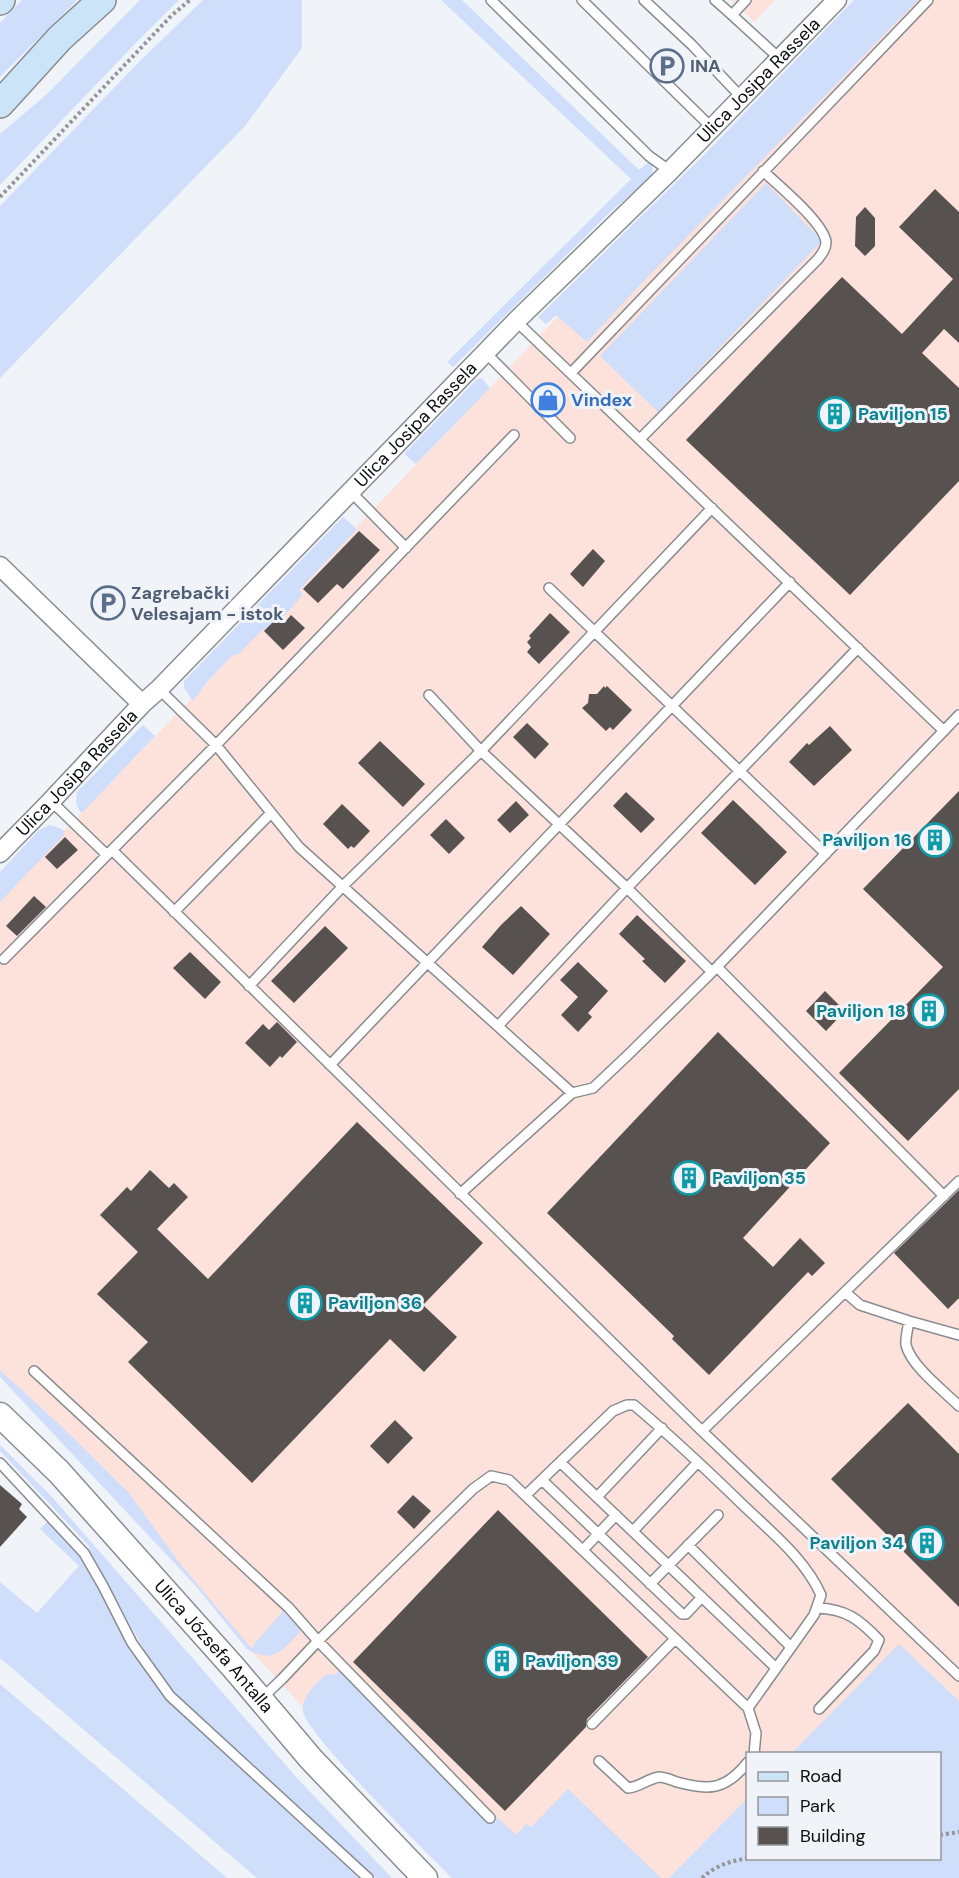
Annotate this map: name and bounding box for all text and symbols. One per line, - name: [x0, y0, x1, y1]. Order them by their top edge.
- street label: Ulica Josipa Rassela: [692, 12, 825, 148]
- parking icon: INA: [649, 48, 685, 84]
- place label: INA: [690, 54, 721, 78]
- street label: Ulica Josipa Rassela: [349, 356, 482, 493]
- shop icon: Vindex: [530, 382, 566, 418]
- place label: Vindex: [571, 388, 632, 412]
- building icon: Paviljon 15: [817, 396, 853, 432]
- place label: Paviljon 15: [858, 402, 948, 426]
- place label: Zagrebački Velesajam - istok: [131, 581, 284, 626]
- parking icon: Zagrebački Velesajam - istok: [90, 585, 126, 621]
- street label: Ulica Josipa Rassela: [11, 704, 143, 842]
- building icon: Paviljon 16: [917, 822, 953, 858]
- place label: Paviljon 16: [822, 828, 912, 852]
- building icon: Paviljon 18: [911, 993, 947, 1029]
- place label: Paviljon 18: [816, 999, 906, 1023]
- building icon: Paviljon 35: [671, 1160, 707, 1196]
- place label: Paviljon 35: [712, 1166, 806, 1190]
- building icon: Paviljon 36: [287, 1285, 323, 1321]
- place label: Paviljon 36: [328, 1291, 422, 1315]
- building icon: Paviljon 34: [909, 1525, 945, 1561]
- place label: Paviljon 34: [810, 1531, 904, 1555]
- street label: Ulica Józsefa Antalla: [149, 1575, 279, 1718]
- building icon: Paviljon 39: [484, 1643, 520, 1679]
- place label: Paviljon 39: [525, 1649, 619, 1673]
- legend: [746, 1752, 941, 1860]
- text: Road: [800, 1764, 842, 1788]
- text: Park: [800, 1794, 836, 1818]
- text: Building: [800, 1824, 865, 1848]

